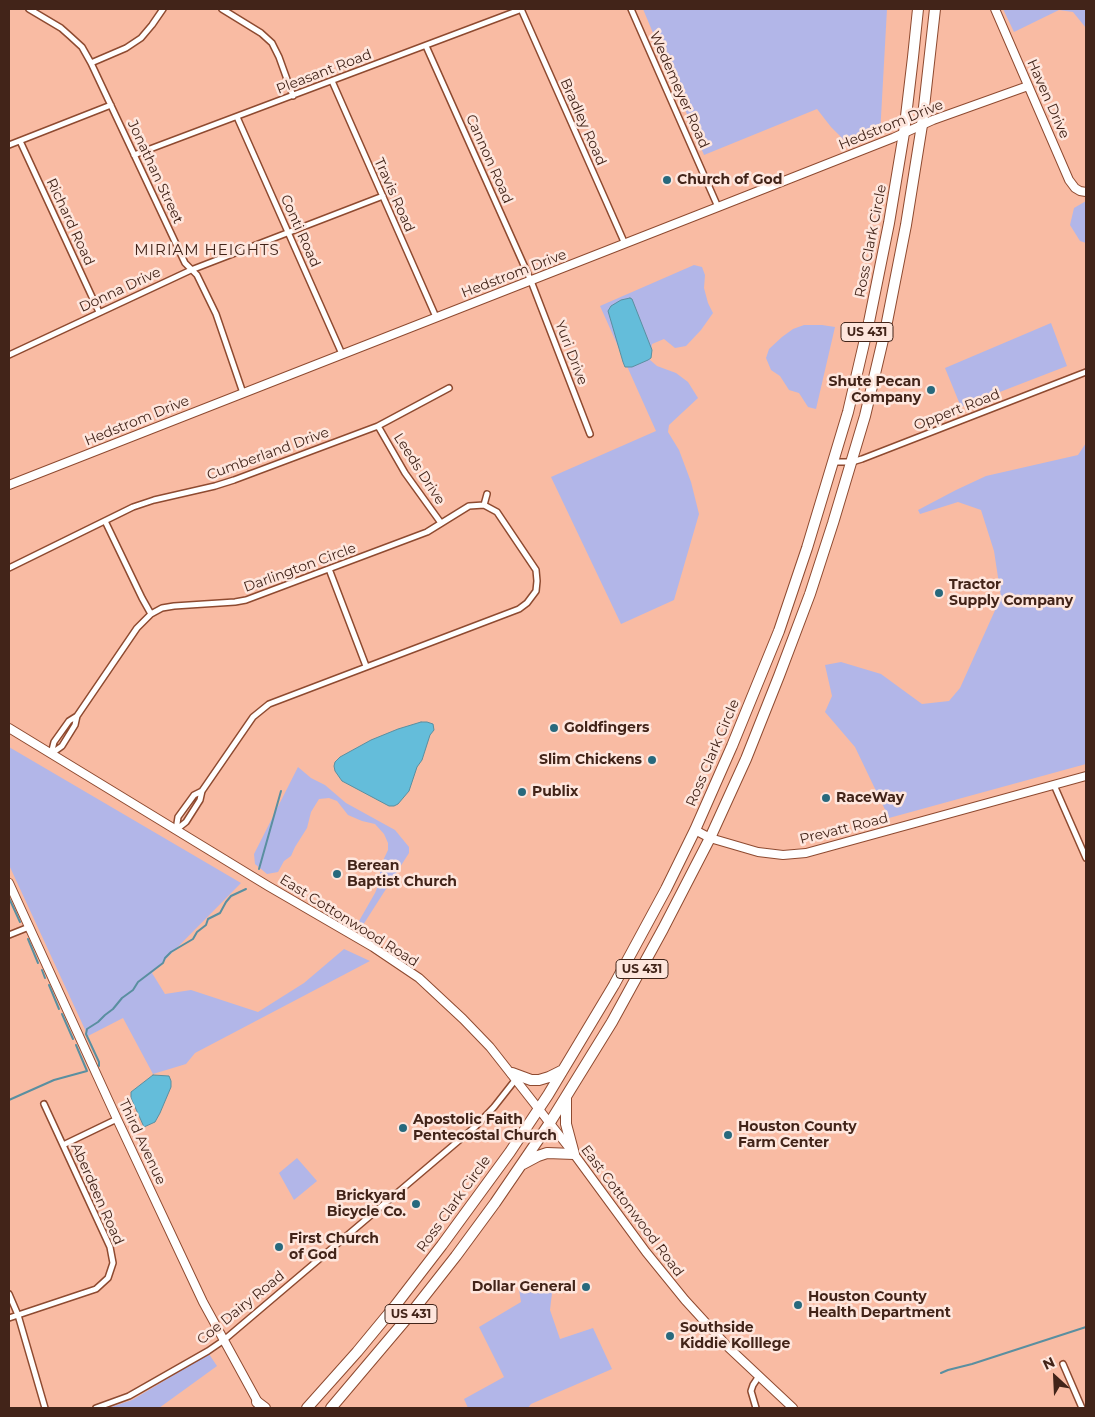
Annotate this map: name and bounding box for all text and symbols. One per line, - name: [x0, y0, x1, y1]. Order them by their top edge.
- street label: Wedemeyer Road: [646, 29, 712, 151]
- street label: Pleasant Road: [274, 46, 374, 98]
- street label: Haven Drive: [1023, 57, 1073, 141]
- street label: Bradley Road: [556, 76, 610, 168]
- street label: Hedstrom Drive: [836, 96, 946, 154]
- street label: Cannon Road: [462, 112, 516, 206]
- street label: Jonathan Street: [124, 118, 186, 226]
- street label: Travis Road: [370, 155, 418, 235]
- place label: Church of God: [677, 172, 782, 188]
- marker: Church of God: [661, 174, 673, 186]
- street label: Richard Road: [42, 176, 98, 268]
- street label: Ross Clark Circle: [852, 183, 890, 299]
- street label: Conti Road: [277, 192, 323, 270]
- district label: MIRIAM HEIGHTS: [133, 242, 281, 260]
- street label: Hedstrom Drive: [459, 246, 569, 302]
- street label: Donna Drive: [77, 264, 163, 316]
- street label: Yuri Drive: [551, 319, 591, 387]
- road number: US 431: [841, 322, 893, 342]
- place label: Shute Pecan Company: [829, 374, 921, 407]
- marker: Shute Pecan Company: [925, 384, 937, 396]
- street label: Oppert Road: [912, 386, 1002, 434]
- street label: Hedstrom Drive: [82, 392, 192, 450]
- street label: Cumberland Drive: [205, 424, 331, 484]
- street label: Leeds Drive: [390, 430, 448, 508]
- street label: Darlington Circle: [242, 540, 358, 596]
- place label: Tractor Supply Company: [949, 577, 1073, 610]
- marker: Tractor Supply Company: [933, 587, 945, 599]
- street label: Ross Clark Circle: [683, 697, 743, 809]
- place label: Goldfingers: [564, 720, 649, 736]
- marker: Goldfingers: [548, 722, 560, 734]
- place label: Slim Chickens: [539, 752, 642, 768]
- marker: Slim Chickens: [646, 754, 658, 766]
- place label: Publix: [532, 784, 578, 800]
- marker: Publix: [516, 786, 528, 798]
- place label: RaceWay: [836, 790, 904, 806]
- marker: RaceWay: [820, 792, 832, 804]
- street label: Prevatt Road: [798, 810, 890, 848]
- place label: Berean Baptist Church: [347, 858, 457, 890]
- marker: Berean Baptist Church: [331, 868, 343, 880]
- street label: East Cottonwood Road: [276, 871, 422, 971]
- road number: US 431: [616, 960, 668, 979]
- street label: Third Avenue: [115, 1096, 169, 1188]
- place label: Apostolic Faith Pentecostal Church: [413, 1112, 557, 1144]
- place label: Houston County Farm Center: [738, 1119, 857, 1152]
- marker: Apostolic Faith Pentecostal Church: [397, 1122, 409, 1134]
- marker: Houston County Farm Center: [722, 1129, 734, 1141]
- street label: Aberdeen Road: [67, 1141, 127, 1247]
- street label: East Cottonwood Road: [577, 1142, 687, 1280]
- street label: Ross Clark Circle: [413, 1153, 495, 1255]
- place label: Brickyard Bicycle Co.: [327, 1188, 406, 1220]
- marker: Brickyard Bicycle Co.: [410, 1198, 422, 1210]
- place label: First Church of God: [289, 1231, 379, 1264]
- marker: First Church of God: [273, 1241, 285, 1253]
- street label: Coe Dairy Road: [194, 1268, 288, 1348]
- place label: Dollar General: [472, 1279, 576, 1295]
- marker: Dollar General: [580, 1281, 592, 1293]
- place label: Houston County Health Department: [808, 1289, 951, 1321]
- marker: Houston County Health Department: [792, 1299, 804, 1311]
- road number: US 431: [385, 1305, 437, 1324]
- place label: Southside Kiddie Kolllege: [680, 1320, 790, 1352]
- marker: Southside Kiddie Kolllege: [664, 1330, 676, 1342]
- north arrow: [1030, 1352, 1080, 1402]
- text: N: [1040, 1353, 1058, 1374]

